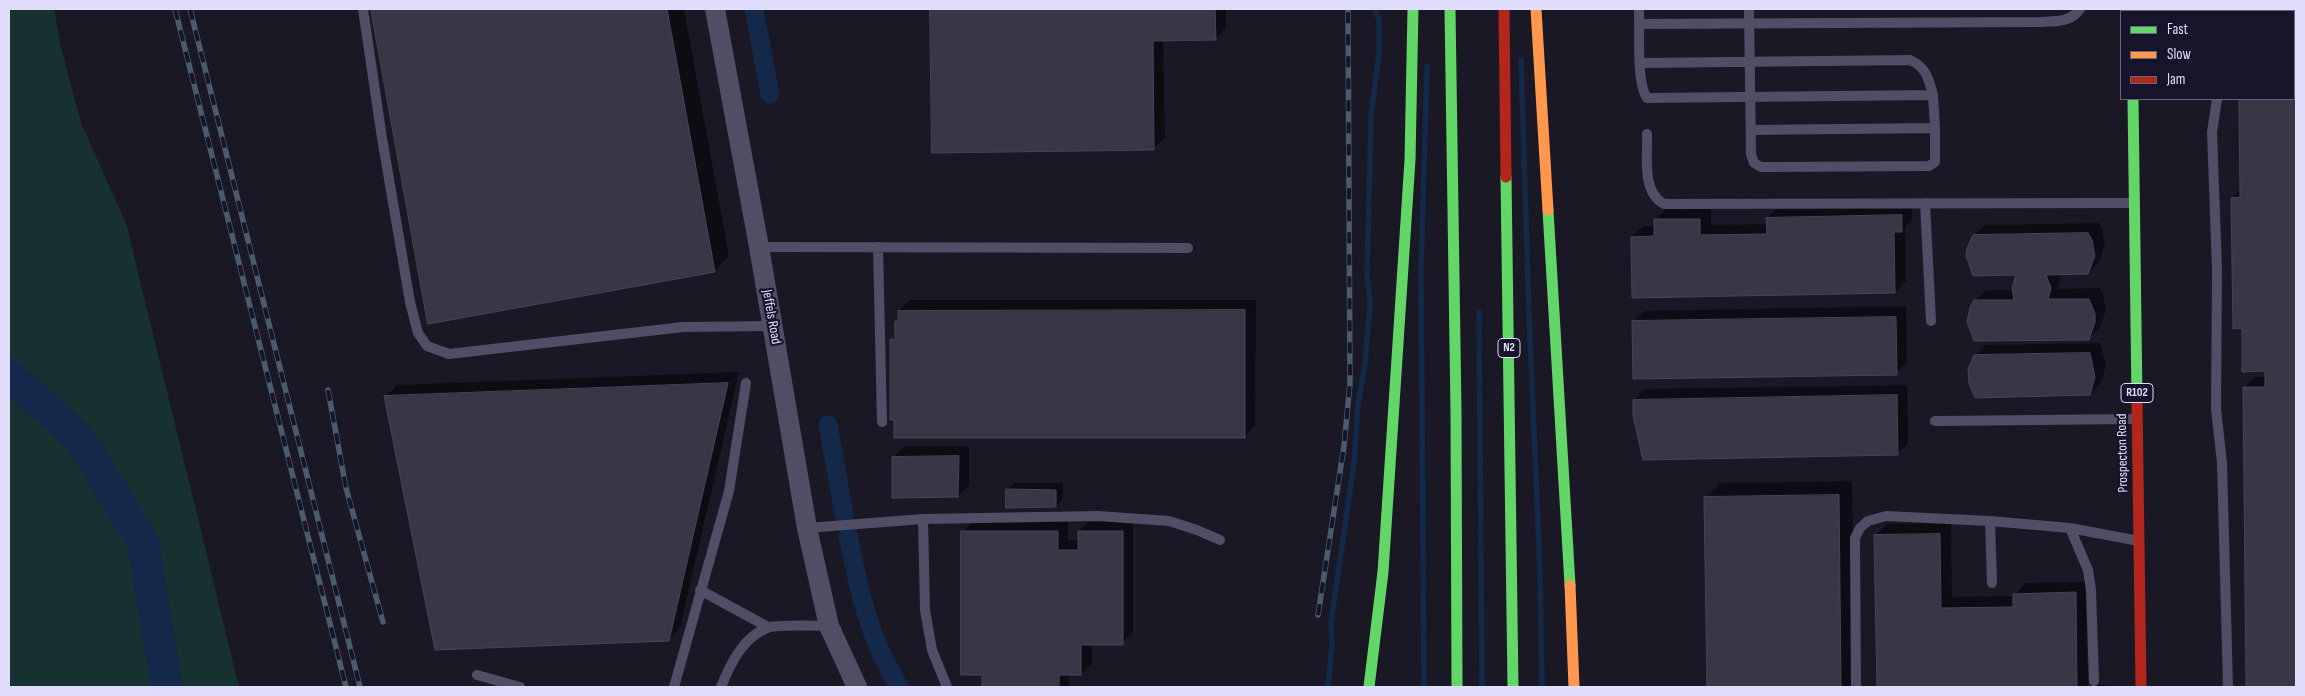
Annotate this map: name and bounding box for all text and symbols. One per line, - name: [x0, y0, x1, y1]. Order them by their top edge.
- legend: [2120, 10, 2295, 100]
- text: Fast: [2167, 20, 2188, 39]
- text: Slow: [2167, 45, 2191, 64]
- text: Jam: [2167, 70, 2185, 89]
- street label: Jeffels Road: [758, 288, 784, 346]
- road number: N2: [1498, 338, 1520, 358]
- road number: R102: [2121, 383, 2153, 402]
- street label: Prospecton Road: [2114, 413, 2132, 493]

